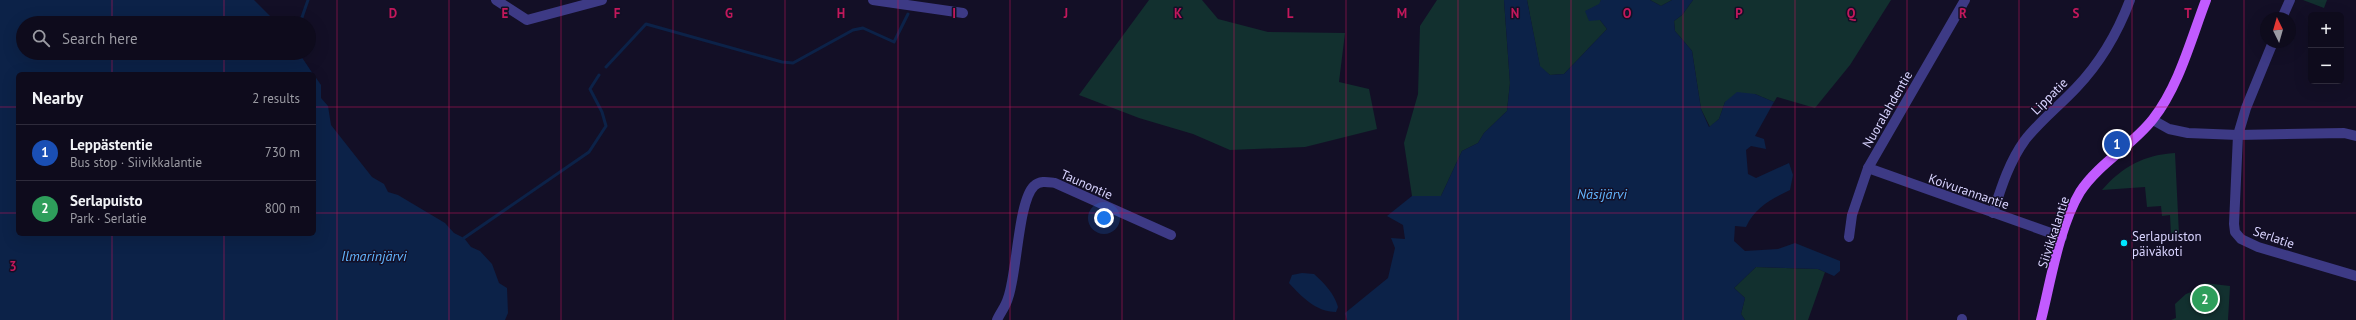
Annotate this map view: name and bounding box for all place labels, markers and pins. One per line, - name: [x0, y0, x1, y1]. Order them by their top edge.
- pin: 1: [2104, 129, 2130, 159]
- place label: Serlapuiston päiväkoti: [2132, 228, 2202, 260]
- marker: Serlapuiston päiväkoti: [2119, 238, 2129, 248]
- pin: 2: [2192, 284, 2218, 314]

